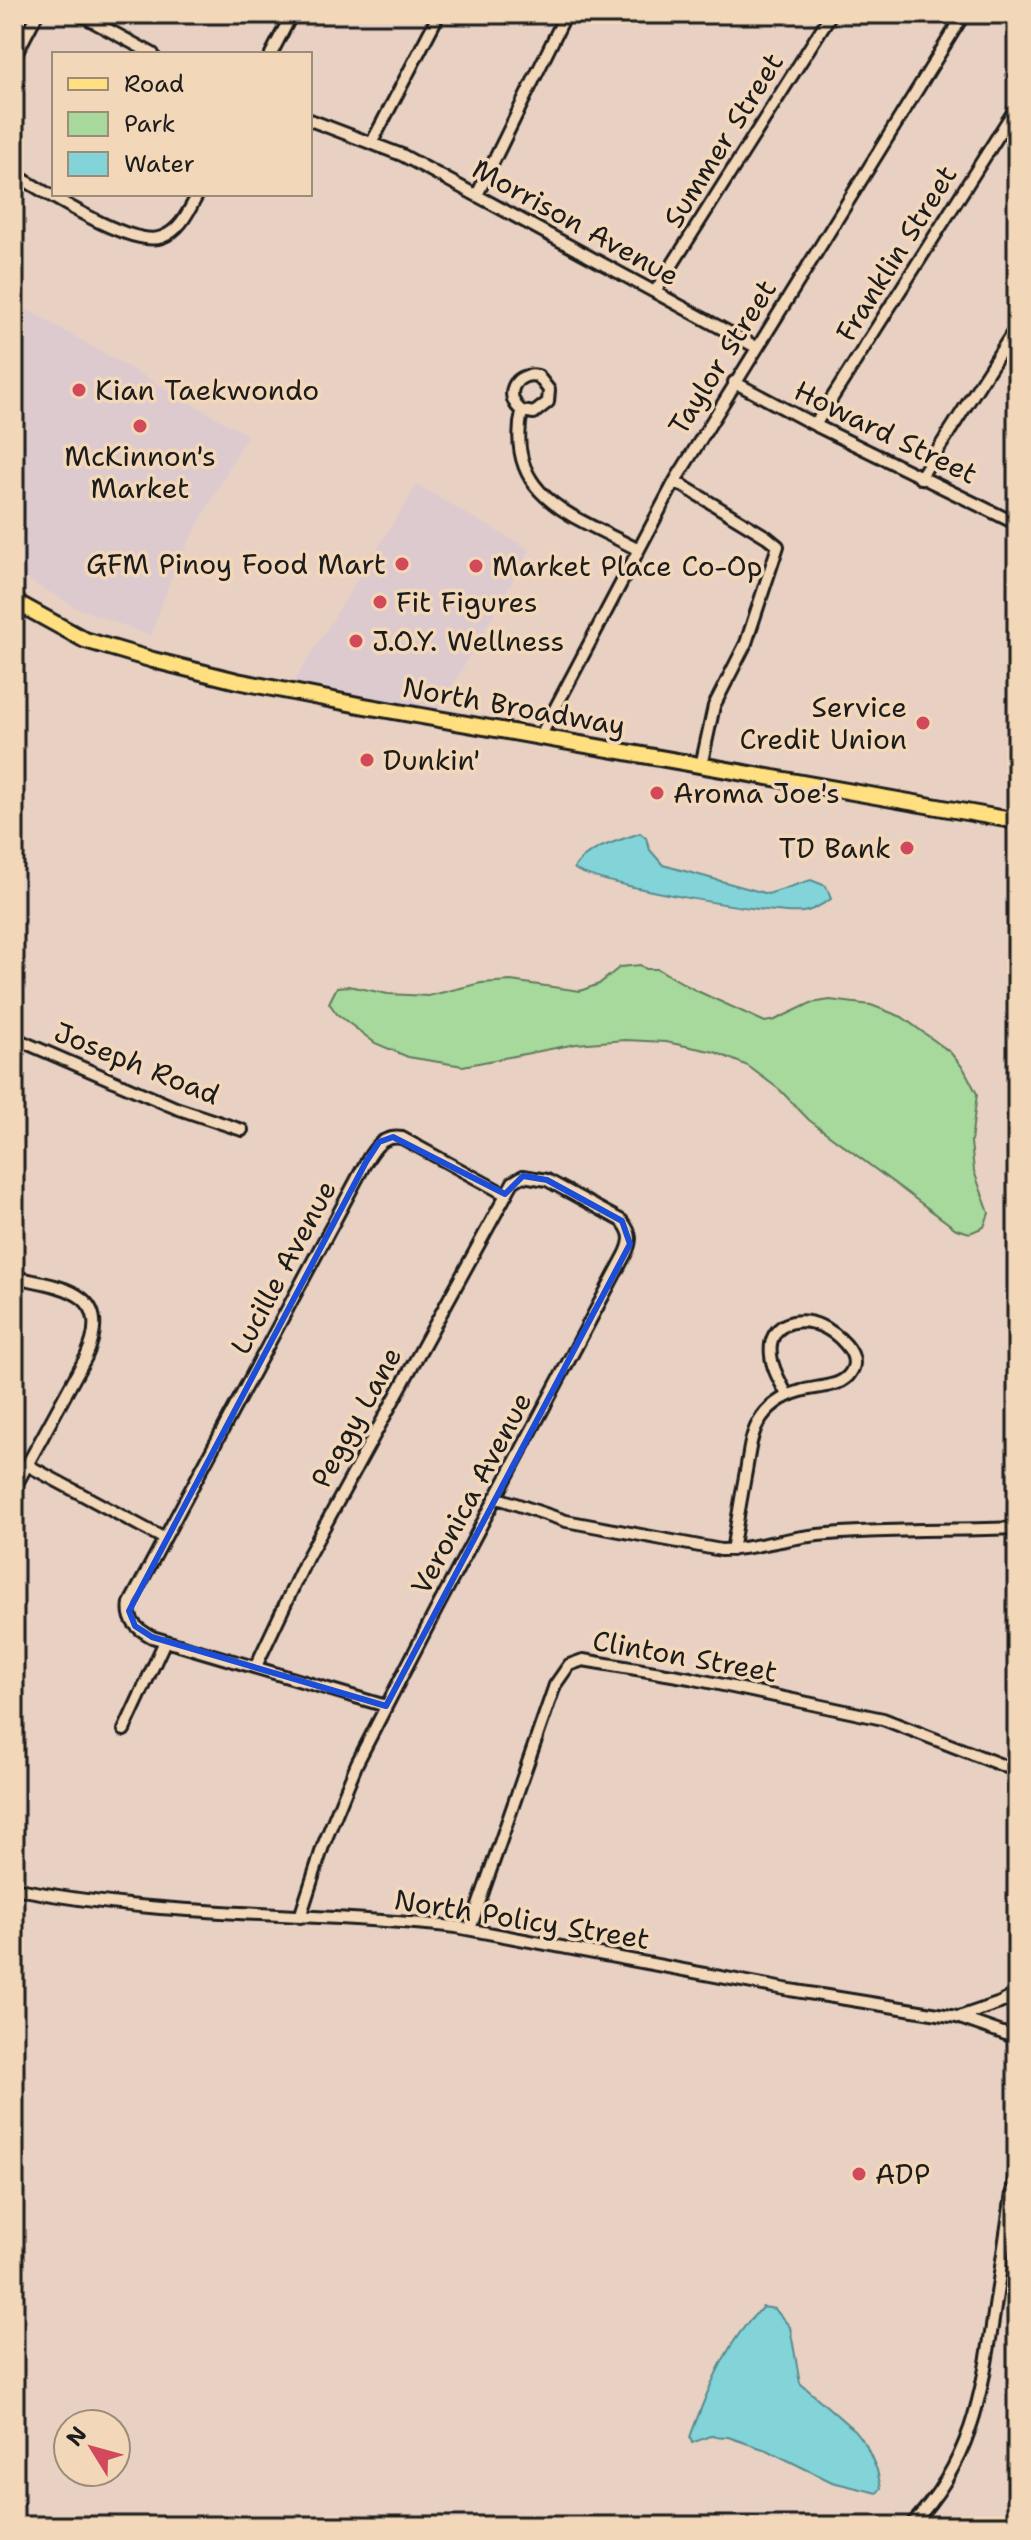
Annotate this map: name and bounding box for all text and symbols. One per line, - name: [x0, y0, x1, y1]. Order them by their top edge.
- street label: Summer Street: [654, 45, 792, 235]
- legend: [52, 52, 312, 196]
- text: Road: [124, 68, 184, 100]
- text: Park: [124, 108, 176, 140]
- text: Water: [124, 148, 195, 180]
- street label: Morrison Avenue: [466, 149, 686, 295]
- street label: Franklin Street: [827, 158, 965, 348]
- street label: Taylor Street: [659, 272, 785, 442]
- place label: Kian Taekwondo: [95, 371, 319, 409]
- street label: Howard Street: [788, 371, 984, 493]
- marker: Kian Taekwondo: [70, 381, 88, 399]
- marker: McKinnon's Market: [131, 417, 149, 435]
- place label: McKinnon's Market: [64, 437, 216, 507]
- place label: GFM Pinoy Food Mart: [86, 545, 386, 583]
- place label: Market Place Co-Op: [492, 547, 763, 585]
- marker: GFM Pinoy Food Mart: [393, 555, 411, 573]
- marker: Market Place Co-Op: [467, 557, 485, 575]
- place label: Fit Figures: [396, 583, 538, 621]
- marker: Fit Figures: [371, 593, 389, 611]
- place label: J.O.Y. Wellness: [372, 622, 564, 660]
- marker: J.O.Y. Wellness: [347, 632, 365, 650]
- street label: North Broadway: [400, 668, 628, 744]
- place label: Service Credit Union: [740, 688, 907, 758]
- marker: Service Credit Union: [914, 714, 932, 732]
- place label: Dunkin': [383, 741, 480, 779]
- marker: Dunkin': [358, 751, 376, 769]
- place label: Aroma Joe's: [673, 774, 840, 812]
- marker: Aroma Joe's: [648, 784, 666, 802]
- place label: TD Bank: [779, 829, 891, 867]
- marker: TD Bank: [898, 839, 916, 857]
- street label: Joseph Road: [49, 1013, 225, 1113]
- street label: Lucille Avenue: [221, 1173, 345, 1361]
- street label: Peggy Lane: [302, 1340, 410, 1494]
- street label: Veronica Avenue: [402, 1385, 540, 1601]
- street label: Clinton Street: [590, 1621, 780, 1691]
- street label: North Policy Street: [392, 1880, 652, 1958]
- place label: ADP: [875, 2155, 930, 2193]
- marker: ADP: [850, 2165, 868, 2183]
- north arrow: [52, 2408, 132, 2488]
- text: N: [60, 2421, 93, 2452]

